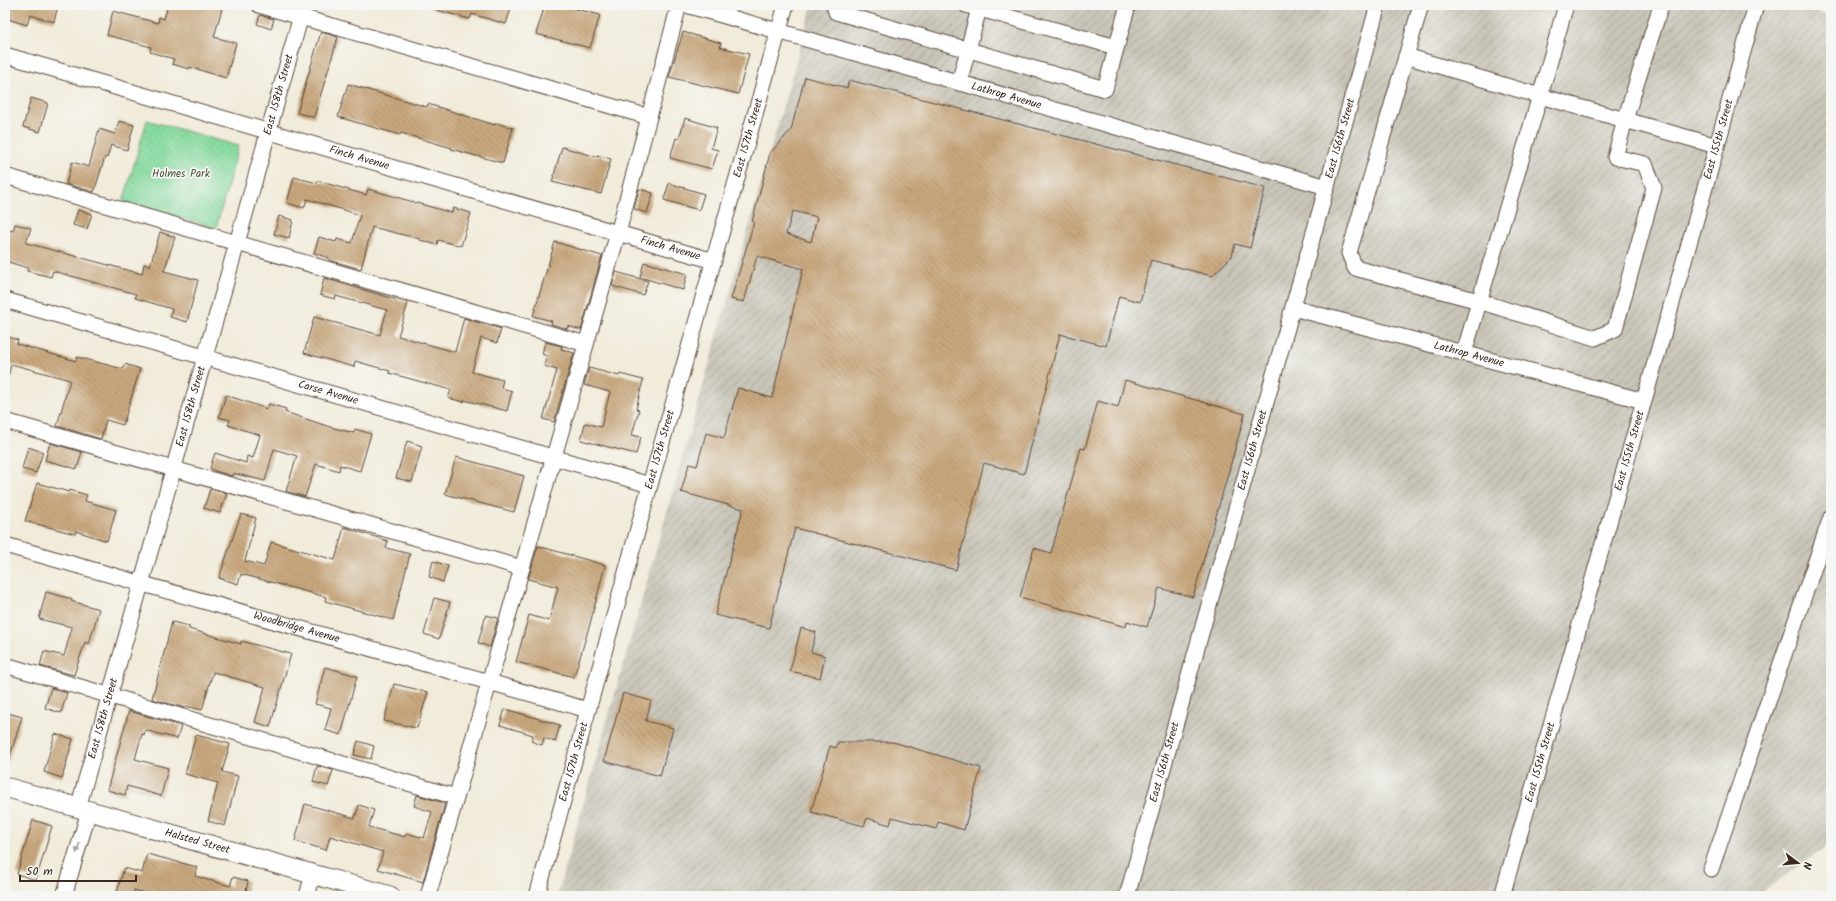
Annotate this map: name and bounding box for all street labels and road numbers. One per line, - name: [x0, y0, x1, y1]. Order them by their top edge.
- street label: East 158th Street: [259, 51, 299, 137]
- street label: Lathrop Avenue: [969, 77, 1044, 114]
- street label: East 157th Street: [729, 95, 768, 180]
- street label: East 156th Street: [1320, 95, 1361, 181]
- street label: East 155th Street: [1699, 96, 1739, 182]
- street label: Finch Avenue: [327, 141, 392, 175]
- street label: Finch Avenue: [638, 231, 703, 266]
- street label: Lathrop Avenue: [1432, 337, 1506, 373]
- street label: East 158th Street: [171, 363, 211, 449]
- street label: Carse Avenue: [296, 375, 360, 410]
- street label: East 157th Street: [640, 407, 680, 491]
- street label: East 156th Street: [1233, 407, 1273, 493]
- street label: East 155th Street: [1610, 408, 1650, 493]
- street label: Woodbridge Avenue: [251, 607, 342, 648]
- street label: East 158th Street: [83, 675, 123, 761]
- street label: East 157th Street: [554, 719, 594, 804]
- street label: East 156th Street: [1145, 719, 1185, 805]
- street label: East 155th Street: [1520, 719, 1561, 805]
- street label: Halsted Street: [163, 824, 233, 859]

